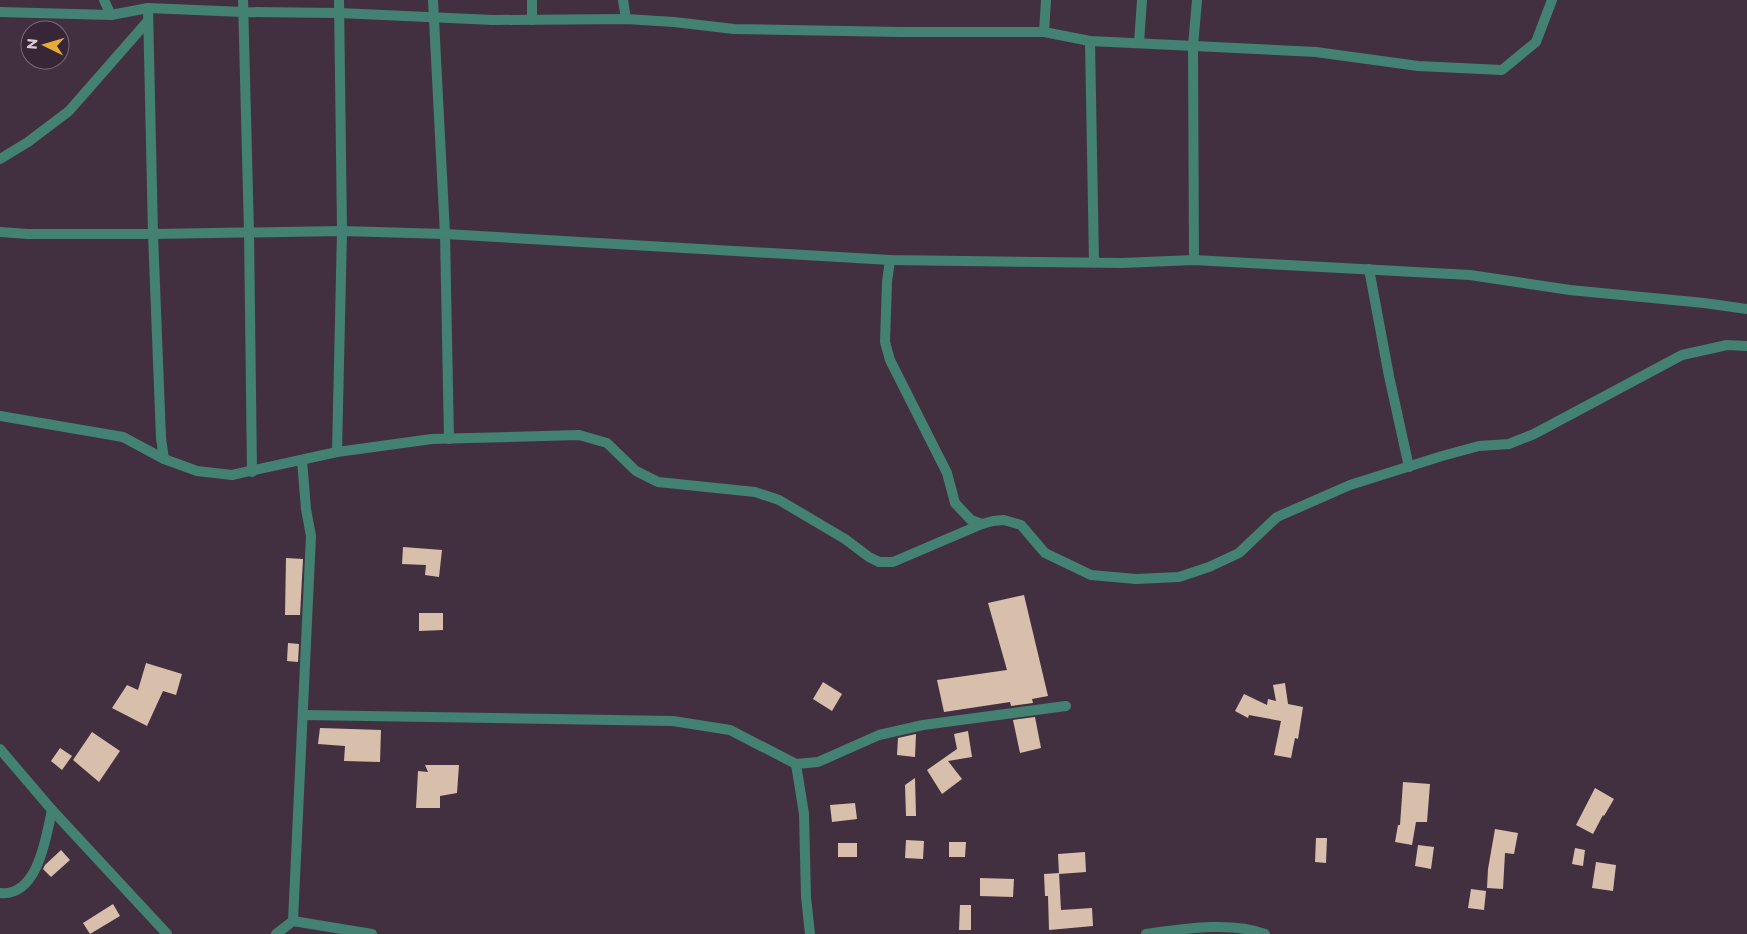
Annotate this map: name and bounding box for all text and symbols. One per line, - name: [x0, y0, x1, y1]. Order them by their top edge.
- north arrow: [20, 20, 70, 70]
- text: N: [23, 37, 42, 50]

